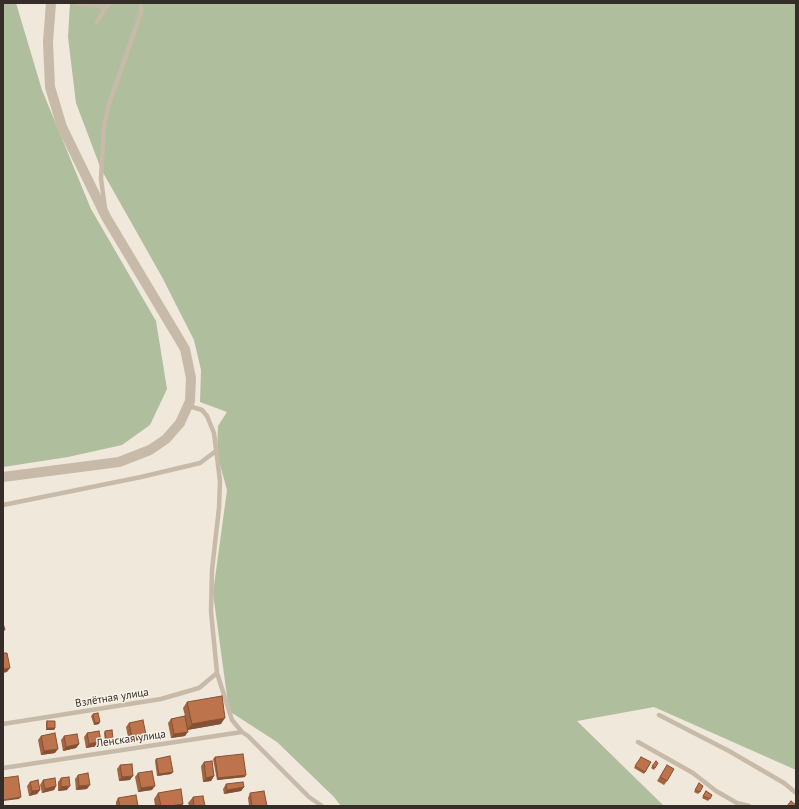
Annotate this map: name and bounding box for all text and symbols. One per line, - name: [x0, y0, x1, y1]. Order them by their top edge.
- street label: Взлётная улица: [74, 686, 150, 710]
- street label: Ленская улица: [95, 728, 167, 750]

